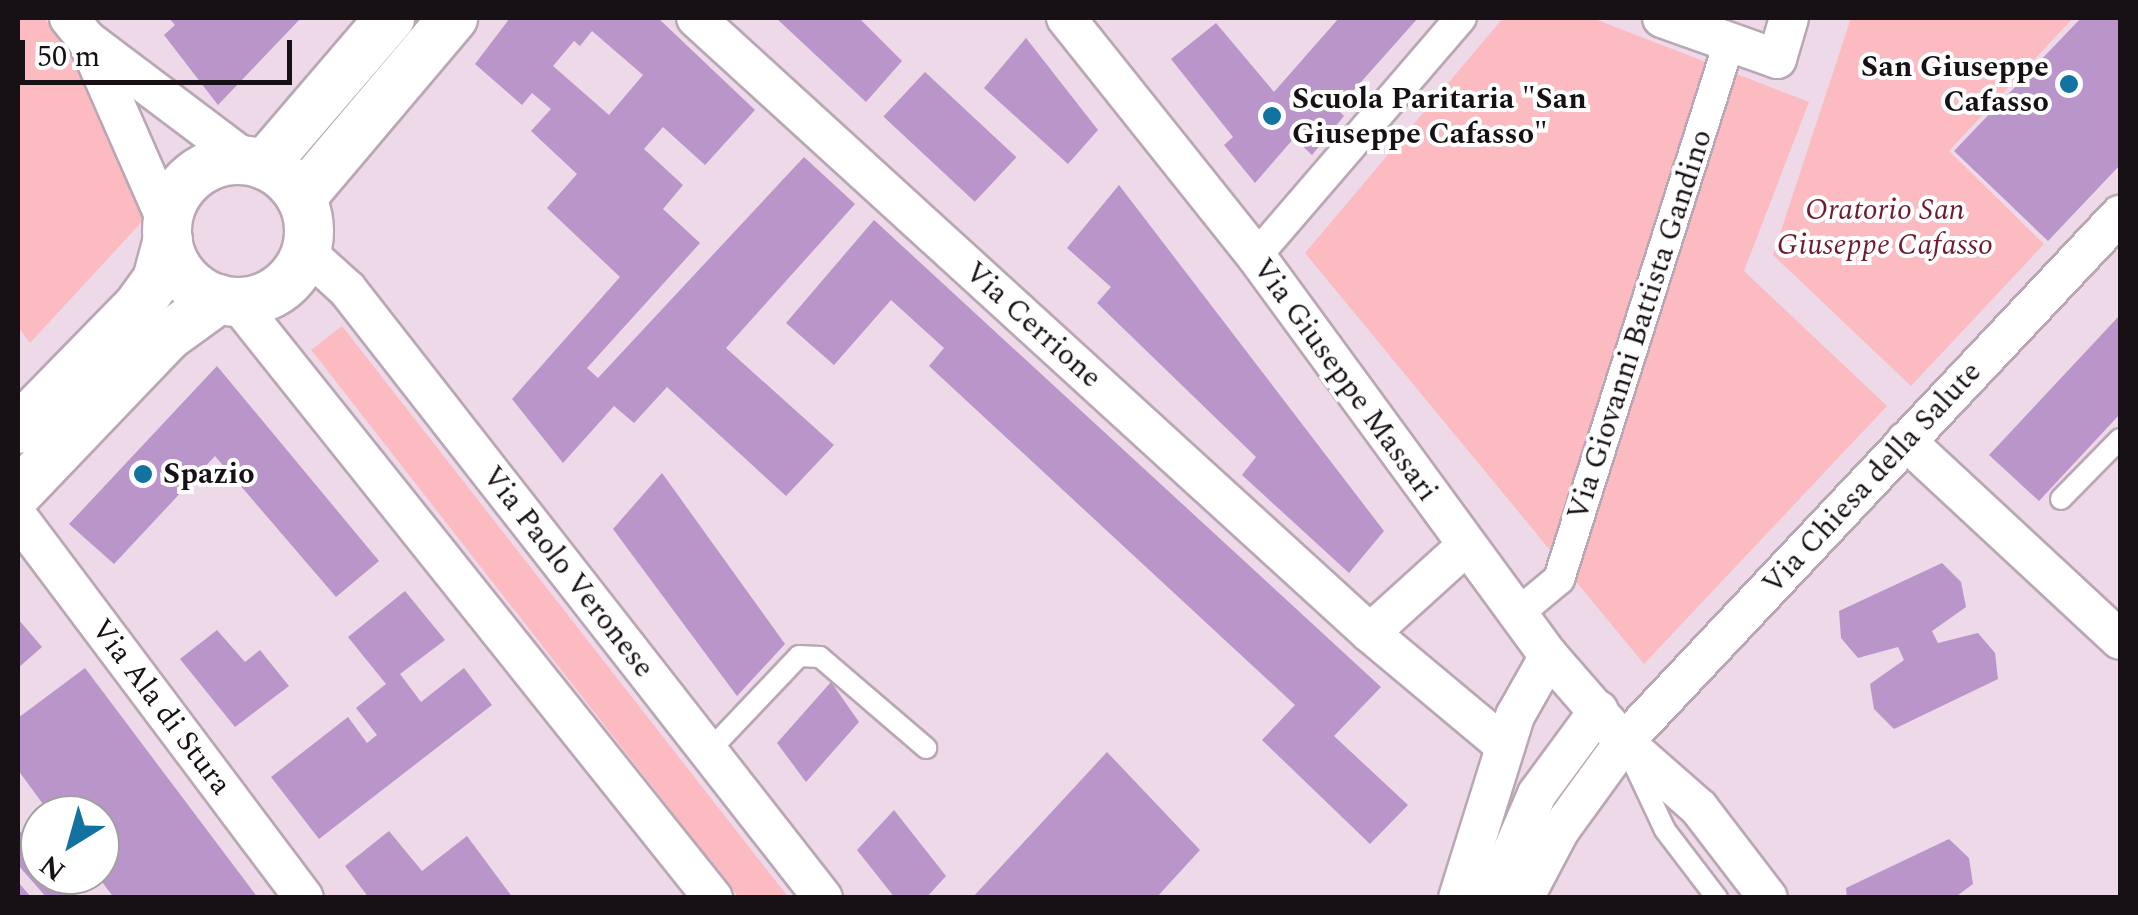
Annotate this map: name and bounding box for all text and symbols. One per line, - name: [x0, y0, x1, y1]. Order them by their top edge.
- scale bar: [25, 20, 298, 82]
- text: 50 m: [37, 34, 100, 80]
- place label: San Giuseppe Cafasso: [1861, 49, 2049, 120]
- marker: San Giuseppe Cafasso: [2058, 73, 2080, 95]
- place label: Scuola Paritaria "San Giuseppe Cafasso": [1292, 81, 1587, 152]
- marker: Scuola Paritaria "San Giuseppe Cafasso": [1261, 105, 1283, 127]
- street label: Via Giovanni Battista Gandino: [1560, 125, 1720, 525]
- park label: Oratorio San Giuseppe Cafasso: [1777, 192, 1993, 262]
- street label: Via Giuseppe Massari: [1245, 251, 1445, 509]
- street label: Via Cerrione: [957, 254, 1109, 396]
- street label: Via Chiesa della Salute: [1755, 354, 1989, 602]
- place label: Spazio: [163, 456, 255, 492]
- street label: Via Paolo Veronese: [474, 459, 662, 685]
- marker: Spazio: [132, 463, 154, 485]
- street label: Via Ala di Stura: [83, 612, 239, 802]
- north arrow: [20, 795, 120, 895]
- text: N: [31, 844, 75, 892]

